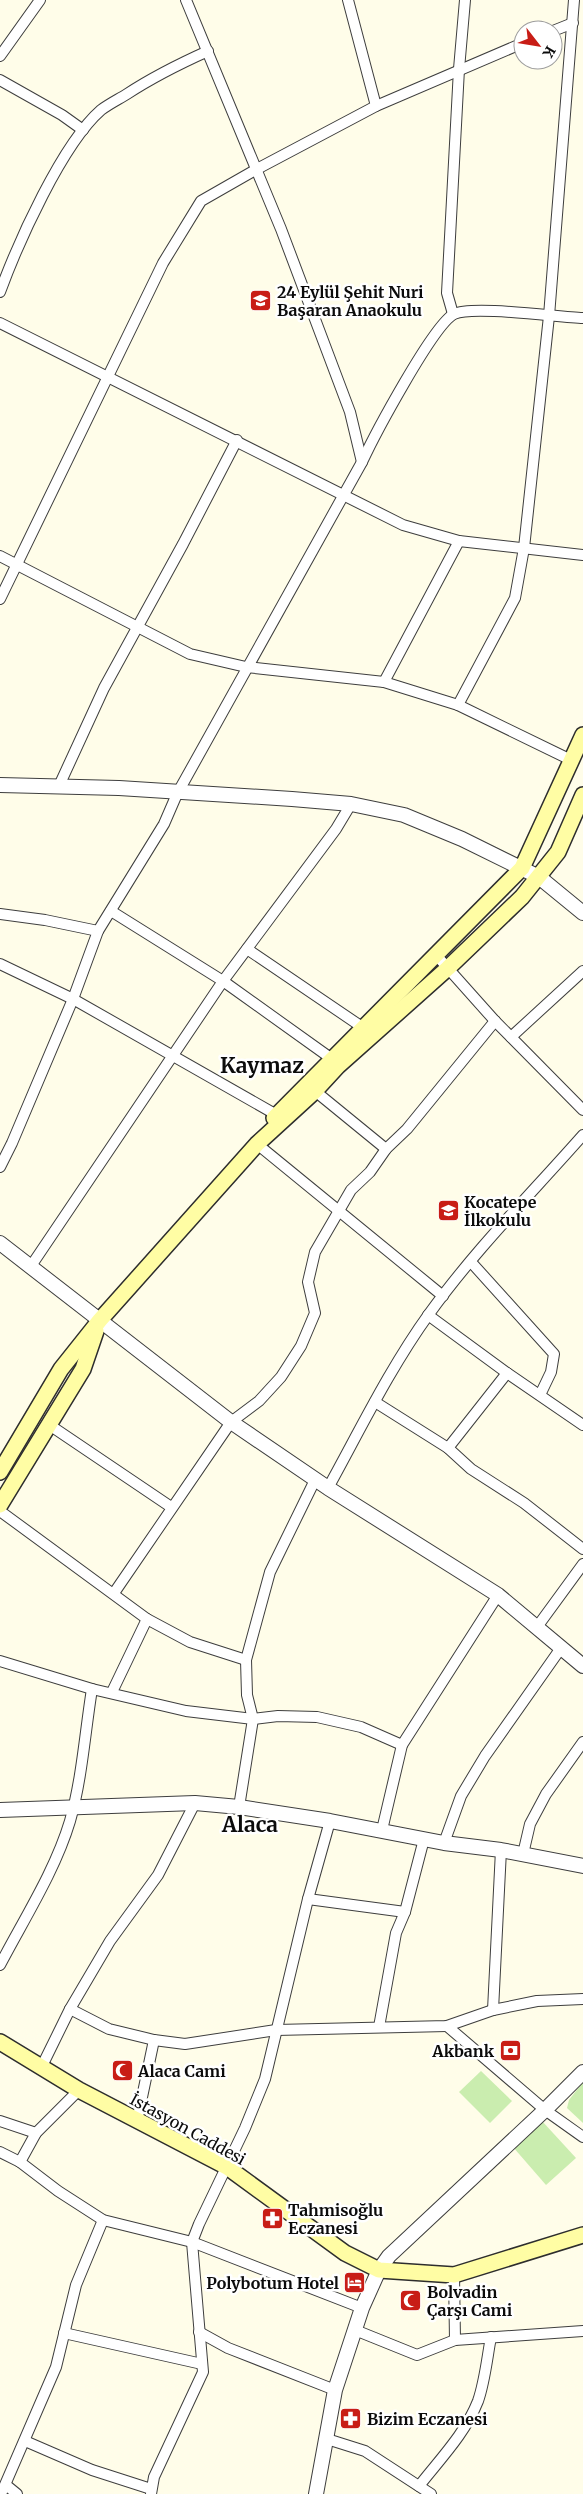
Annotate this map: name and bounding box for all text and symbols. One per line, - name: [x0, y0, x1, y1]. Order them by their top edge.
- north arrow: [513, 20, 563, 70]
- text: K: [538, 43, 560, 61]
- place label: 24 Eylül Şehit Nuri Başaran Anaokulu: [277, 282, 424, 320]
- school or university icon: 24 Eylül Şehit Nuri Başaran Anaokulu: [249, 289, 273, 313]
- district label: Kaymaz: [220, 1052, 304, 1079]
- place label: Kocatepe İlkokulu: [464, 1192, 537, 1230]
- school or university icon: Kocatepe İlkokulu: [436, 1199, 460, 1223]
- district label: Alaca: [221, 1811, 278, 1838]
- bank icon: Akbank: [498, 2039, 522, 2063]
- place label: Akbank: [431, 2041, 495, 2061]
- mosque icon: Alaca Cami: [110, 2059, 134, 2083]
- place label: Alaca Cami: [137, 2061, 226, 2081]
- street label: İstasyon Caddesi: [127, 2089, 249, 2169]
- place label: Tahmisoğlu Eczanesi: [288, 2200, 383, 2238]
- pharmacy icon: Tahmisoğlu Eczanesi: [260, 2207, 284, 2231]
- hotel icon: Polybotum Hotel: [343, 2271, 367, 2295]
- place label: Polybotum Hotel: [206, 2273, 339, 2293]
- place label: Bolvadin Çarşı Cami: [427, 2282, 513, 2320]
- mosque icon: Bolvadin Çarşı Cami: [399, 2289, 423, 2313]
- pharmacy icon: Bizim Eczanesi: [339, 2407, 363, 2431]
- place label: Bizim Eczanesi: [367, 2409, 488, 2429]

